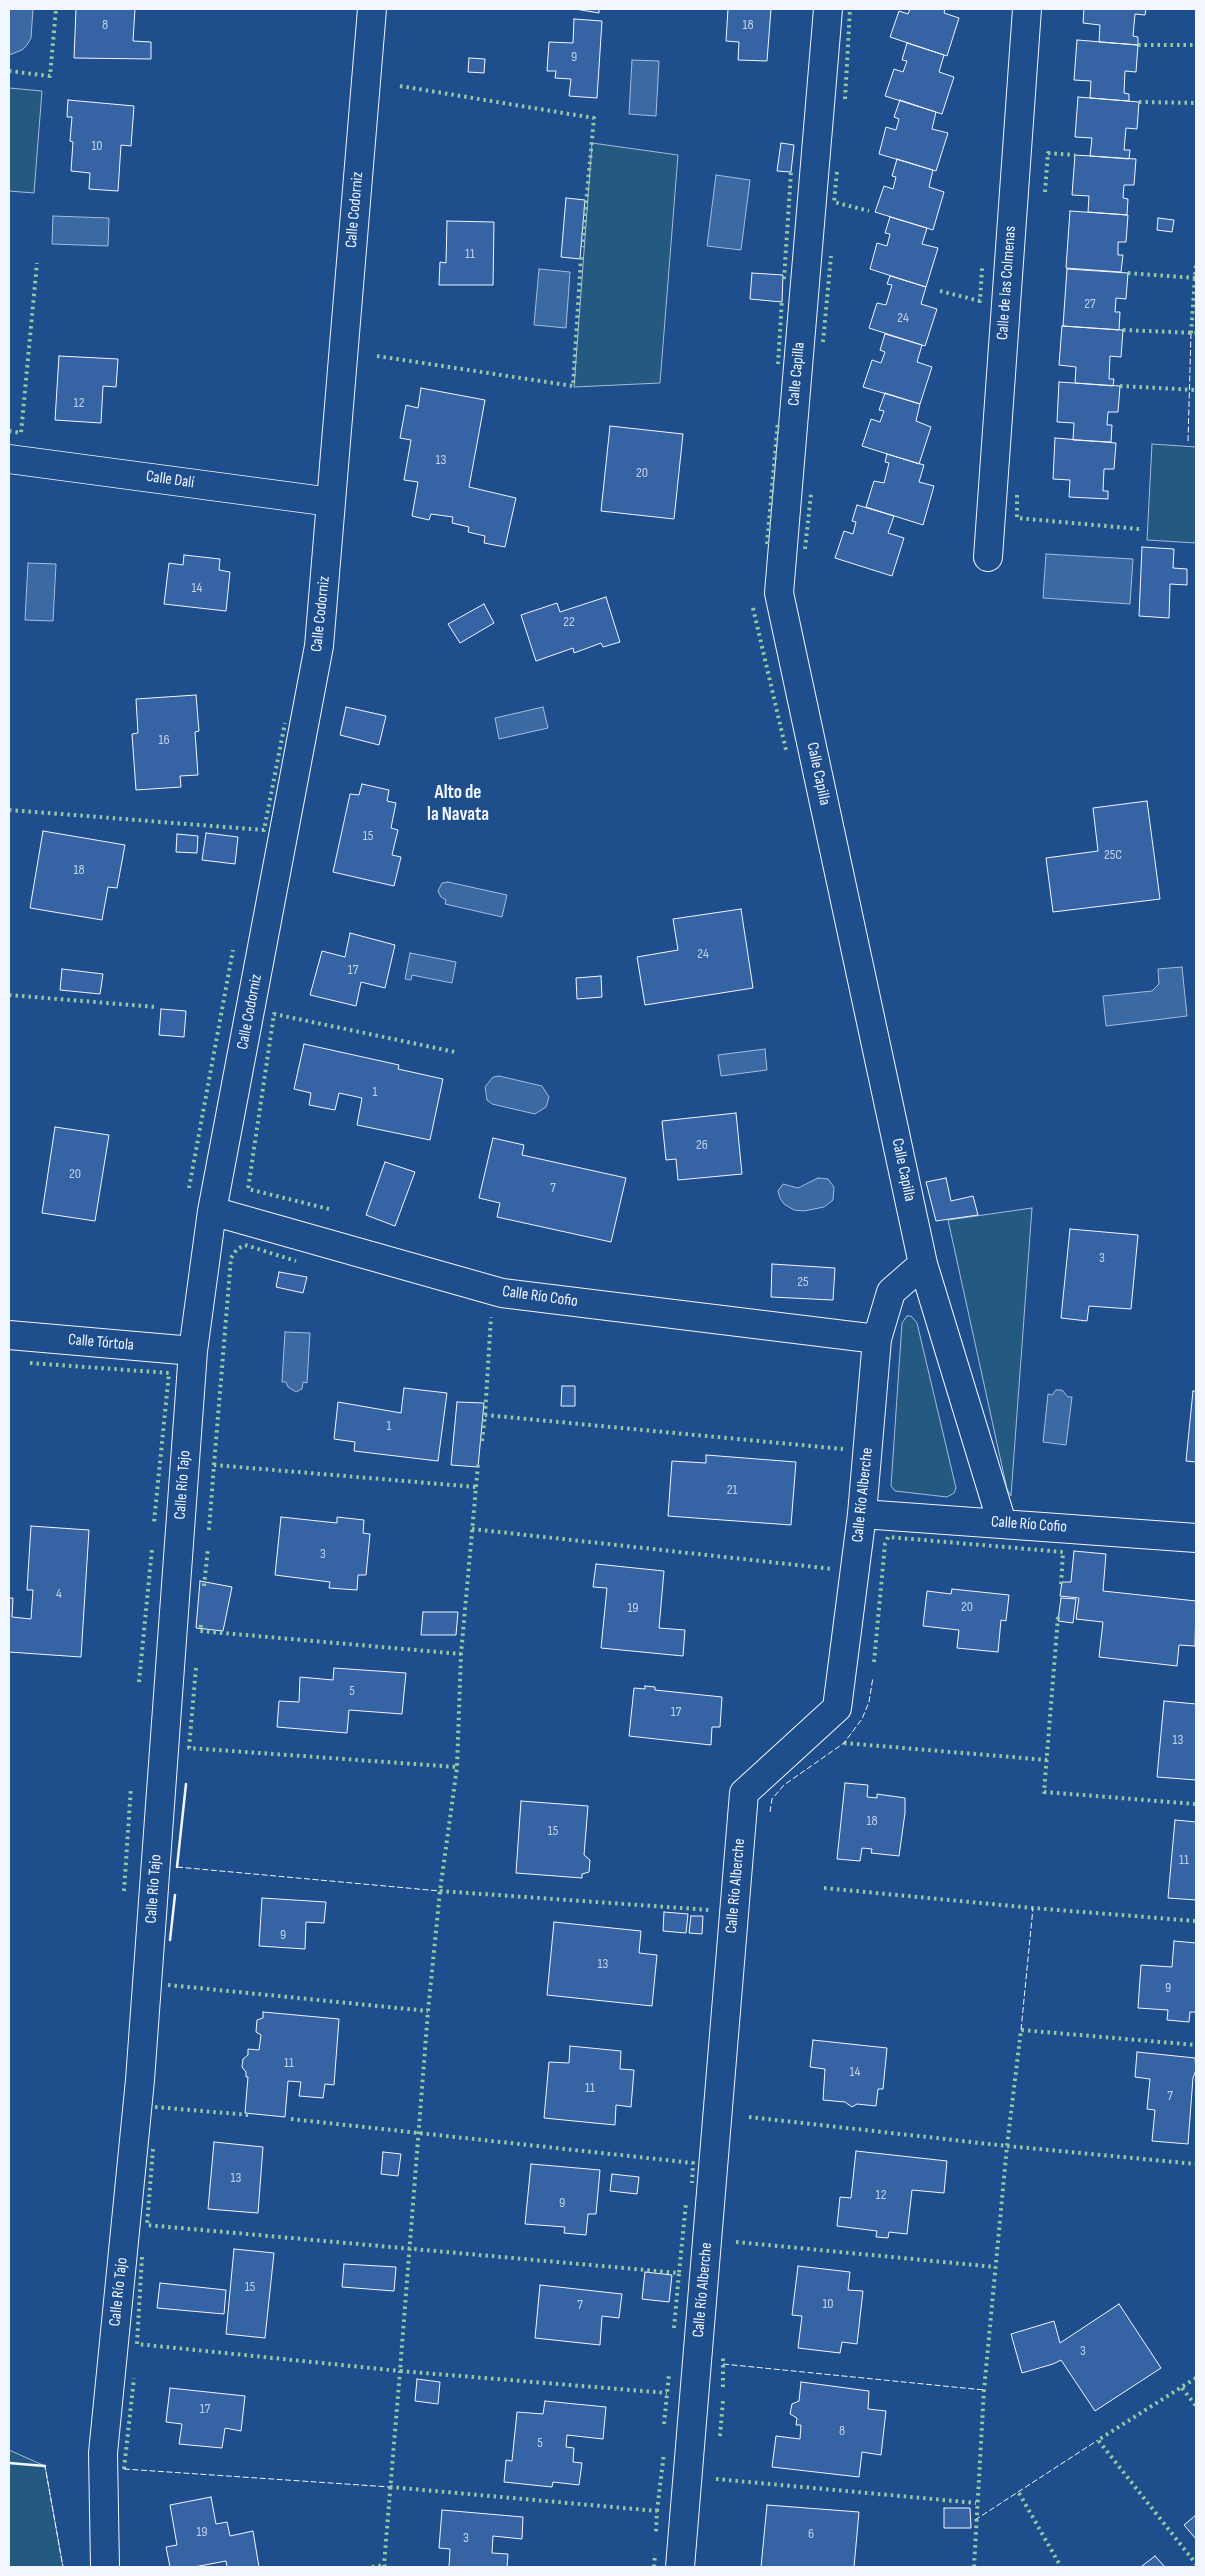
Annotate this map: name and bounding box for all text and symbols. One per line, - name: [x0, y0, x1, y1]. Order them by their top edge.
- house number: 8: [102, 17, 108, 33]
- house number: 18: [742, 17, 754, 33]
- house number: 9: [571, 49, 577, 65]
- house number: 10: [91, 138, 103, 154]
- street label: Calle Codorniz: [342, 171, 368, 249]
- street label: Calle de las Colmenas: [993, 225, 1021, 341]
- house number: 11: [465, 246, 475, 262]
- house number: 27: [1084, 296, 1096, 312]
- house number: 24: [897, 310, 909, 326]
- street label: Calle Capilla: [785, 341, 809, 407]
- house number: 12: [74, 395, 84, 411]
- house number: 13: [436, 452, 446, 468]
- house number: 20: [636, 465, 648, 481]
- street label: Calle Dalí: [145, 467, 195, 493]
- street label: Calle Codorniz: [307, 575, 335, 653]
- house number: 14: [192, 580, 202, 596]
- house number: 22: [563, 614, 575, 630]
- house number: 16: [158, 732, 170, 748]
- street label: Calle Capilla: [802, 741, 834, 807]
- district label: Alto de la Navata: [427, 782, 489, 826]
- house number: 15: [363, 828, 373, 844]
- house number: 25C: [1104, 847, 1122, 863]
- house number: 18: [73, 862, 85, 878]
- house number: 24: [697, 946, 709, 962]
- house number: 17: [348, 962, 358, 978]
- street label: Calle Codorniz: [233, 973, 267, 1051]
- house number: 1: [373, 1084, 377, 1100]
- house number: 26: [696, 1137, 708, 1153]
- street label: Calle Capilla: [887, 1137, 919, 1203]
- house number: 20: [69, 1166, 81, 1182]
- house number: 7: [550, 1180, 556, 1196]
- house number: 3: [1099, 1250, 1105, 1266]
- house number: 25: [797, 1274, 809, 1290]
- street label: Calle Río Cofio: [501, 1282, 579, 1312]
- street label: Calle Tórtola: [67, 1331, 135, 1355]
- house number: 1: [387, 1418, 391, 1434]
- street label: Calle Río Alberche: [848, 1447, 878, 1543]
- street label: Calle Río Tajo: [171, 1450, 195, 1520]
- house number: 21: [727, 1482, 737, 1498]
- street label: Calle Río Cofio: [990, 1513, 1068, 1537]
- house number: 3: [320, 1546, 326, 1562]
- house number: 4: [56, 1586, 62, 1602]
- house number: 20: [961, 1599, 973, 1615]
- house number: 19: [627, 1600, 639, 1616]
- house number: 5: [349, 1683, 355, 1699]
- house number: 17: [671, 1704, 681, 1720]
- house number: 13: [1173, 1732, 1183, 1748]
- house number: 18: [866, 1813, 878, 1829]
- house number: 15: [548, 1823, 558, 1839]
- street label: Calle Río Alberche: [722, 1838, 750, 1934]
- house number: 11: [1179, 1852, 1189, 1868]
- street label: Calle Río Tajo: [142, 1854, 166, 1924]
- house number: 9: [280, 1927, 286, 1943]
- house number: 13: [598, 1956, 608, 1972]
- house number: 9: [1165, 1980, 1171, 1996]
- house number: 11: [284, 2055, 294, 2071]
- house number: 14: [850, 2064, 860, 2080]
- house number: 11: [585, 2080, 595, 2096]
- house number: 7: [1167, 2088, 1173, 2104]
- house number: 13: [231, 2170, 241, 2186]
- house number: 12: [876, 2187, 886, 2203]
- house number: 9: [559, 2195, 565, 2211]
- street label: Calle Río Alberche: [689, 2242, 717, 2338]
- street label: Calle Río Tajo: [106, 2257, 132, 2327]
- house number: 15: [245, 2279, 255, 2295]
- house number: 10: [822, 2296, 834, 2312]
- house number: 7: [577, 2297, 583, 2313]
- house number: 3: [1080, 2343, 1086, 2359]
- house number: 17: [200, 2401, 210, 2417]
- house number: 8: [839, 2423, 845, 2439]
- house number: 5: [537, 2435, 543, 2451]
- house number: 19: [196, 2524, 208, 2540]
- house number: 6: [808, 2526, 814, 2542]
- house number: 3: [463, 2530, 469, 2546]

